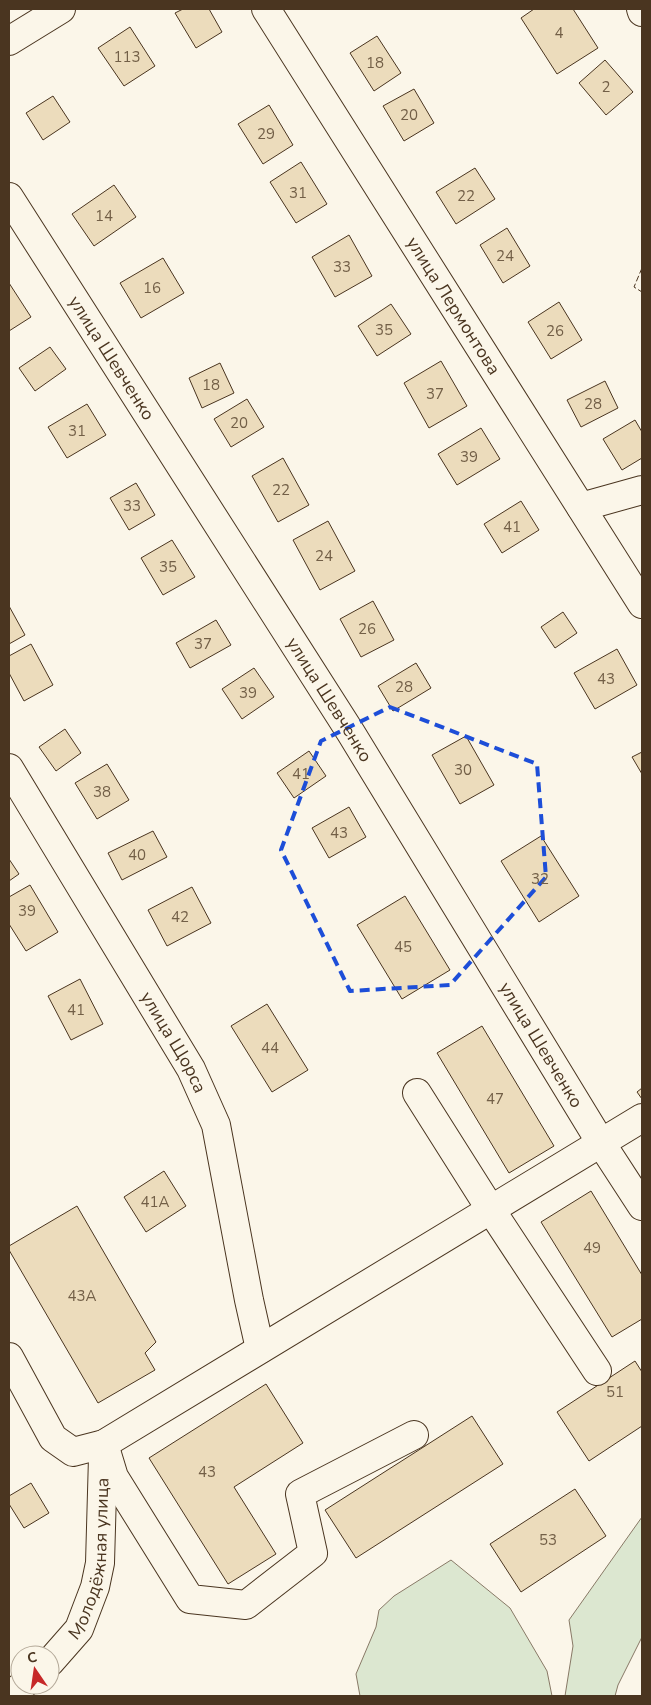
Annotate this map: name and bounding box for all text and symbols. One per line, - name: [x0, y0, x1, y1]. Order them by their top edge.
- house number: 4: [554, 23, 564, 43]
- house number: 113: [113, 47, 141, 67]
- house number: 18: [366, 53, 384, 73]
- house number: 2: [601, 77, 611, 97]
- house number: 20: [400, 105, 418, 125]
- house number: 29: [257, 124, 275, 144]
- house number: 31: [289, 183, 307, 203]
- house number: 22: [457, 186, 475, 206]
- house number: 14: [95, 206, 113, 226]
- street label: улица Лермонтова: [401, 232, 506, 379]
- house number: 24: [496, 246, 514, 266]
- house number: 33: [333, 257, 351, 277]
- house number: 16: [143, 278, 161, 298]
- street label: улица Шевченко: [63, 291, 160, 425]
- house number: 35: [375, 320, 393, 340]
- house number: 26: [546, 321, 564, 341]
- house number: 18: [202, 375, 220, 395]
- house number: 37: [426, 384, 444, 404]
- house number: 28: [584, 394, 602, 414]
- house number: 20: [230, 413, 248, 433]
- house number: 31: [68, 421, 86, 441]
- house number: 39: [460, 447, 478, 467]
- house number: 22: [272, 480, 290, 500]
- house number: 33: [123, 496, 141, 516]
- house number: 41: [503, 517, 521, 537]
- house number: 24: [315, 546, 333, 566]
- house number: 35: [159, 557, 177, 577]
- house number: 26: [358, 619, 376, 639]
- street label: улица Шевченко: [281, 633, 378, 766]
- house number: 37: [194, 634, 212, 654]
- house number: 43: [597, 669, 615, 689]
- house number: 28: [395, 677, 413, 697]
- house number: 39: [239, 683, 257, 703]
- house number: 30: [454, 760, 472, 780]
- house number: 41: [292, 764, 310, 784]
- house number: 38: [93, 782, 111, 802]
- house number: 43: [330, 823, 348, 843]
- house number: 40: [128, 845, 146, 865]
- house number: 32: [531, 869, 549, 889]
- house number: 39: [18, 901, 36, 921]
- house number: 42: [171, 907, 189, 927]
- house number: 45: [394, 937, 412, 957]
- street label: улица Шевченко: [494, 977, 589, 1112]
- street label: улица Щорса: [135, 987, 212, 1097]
- house number: 41: [67, 1000, 85, 1020]
- house number: 44: [261, 1038, 279, 1058]
- house number: 47: [486, 1089, 504, 1109]
- house number: 41А: [141, 1192, 170, 1212]
- house number: 49: [583, 1238, 601, 1258]
- house number: 43А: [68, 1286, 97, 1306]
- house number: 51: [606, 1382, 624, 1402]
- house number: 43: [198, 1462, 216, 1482]
- street label: Молодёжная улица: [63, 1477, 114, 1645]
- house number: 53: [539, 1530, 557, 1550]
- north arrow: [10, 1645, 60, 1695]
- text: С: [25, 1647, 39, 1668]

